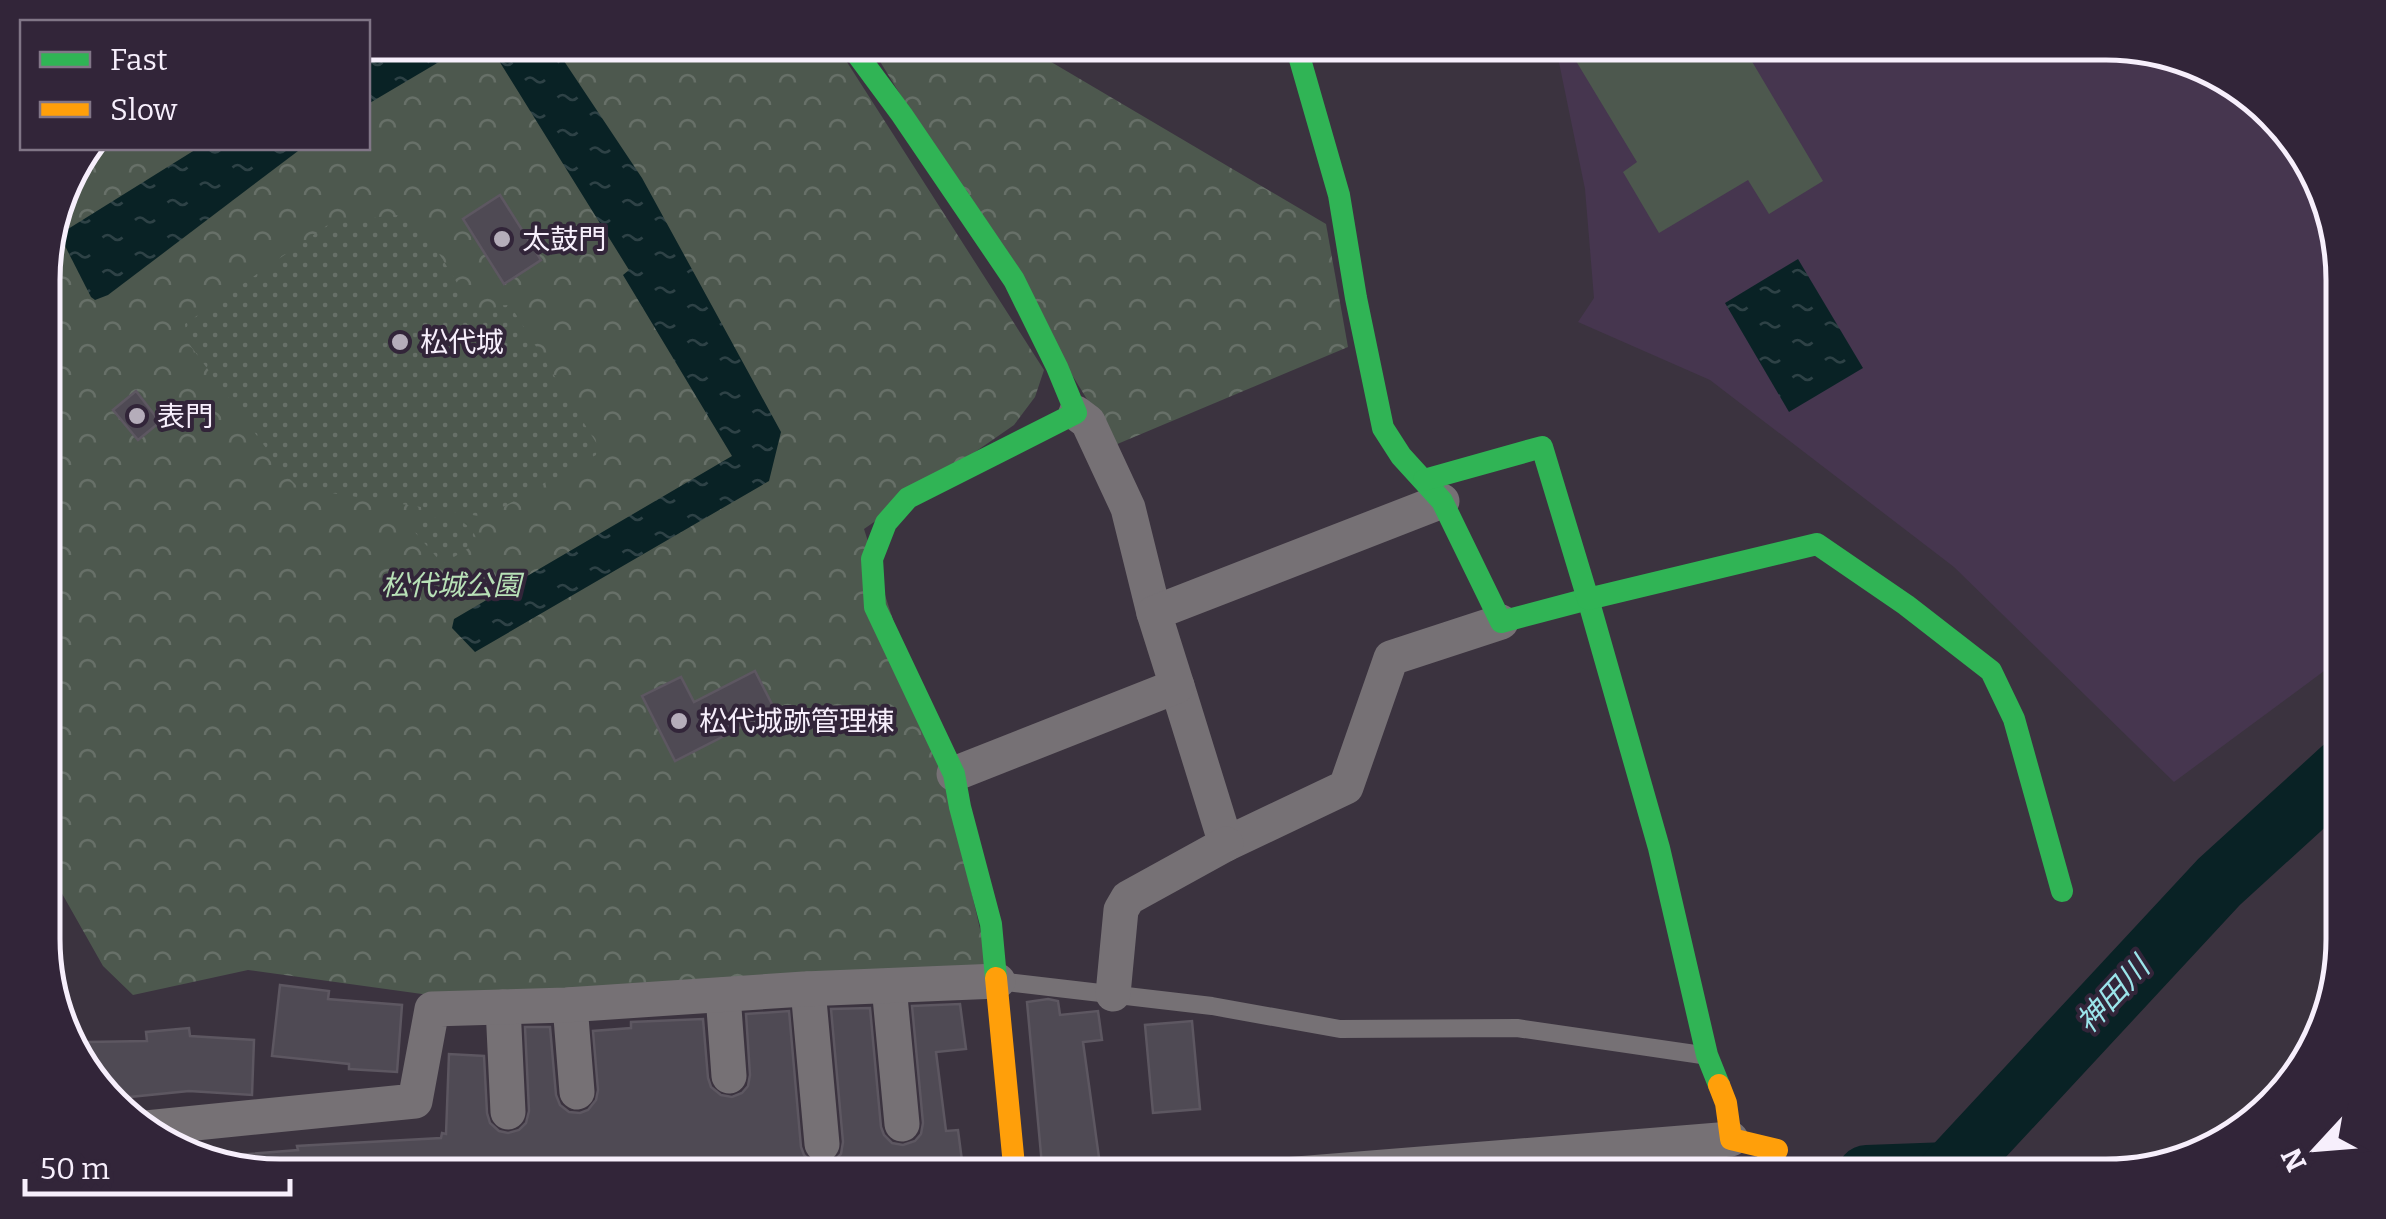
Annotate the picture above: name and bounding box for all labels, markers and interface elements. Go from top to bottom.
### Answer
legend [20,20,370,150]
text: Fast [110,42,168,78]
text: Slow [110,92,178,128]
place label: 太鼓門 [522,223,606,256]
marker: 太鼓門 [491,228,513,250]
place label: 松代城 [420,326,504,359]
marker: 松代城 [389,331,411,353]
place label: 表門 [157,400,213,433]
marker: 表門 [126,405,148,427]
park label: 松代城公園 [381,569,525,602]
place label: 松代城跡管理棟 [699,705,895,738]
marker: 松代城跡管理棟 [668,710,690,732]
water label: 神田川 [2069,948,2159,1040]
north arrow [2266,1099,2366,1199]
scale bar [25,1134,290,1196]
text: N [2274,1143,2314,1177]
text: 50 m [40,1151,110,1187]

